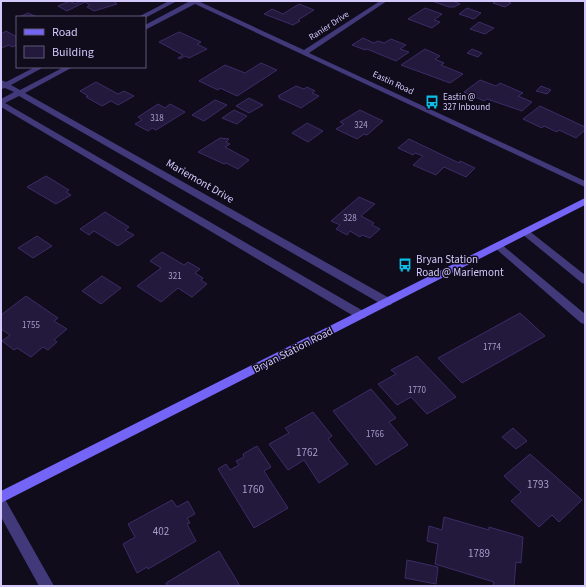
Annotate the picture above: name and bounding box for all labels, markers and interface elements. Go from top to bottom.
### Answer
street label: Ranier Drive [306,8,352,44]
legend [16,16,146,68]
text: Road [52,24,78,41]
text: Building [52,44,94,61]
street label: Eastin Road [370,68,416,98]
place label: Eastin @ 327 Inbound [443,91,490,114]
bus stop icon: Eastin @ 327 Inbound [424,94,440,110]
house number: 318 [150,112,164,125]
house number: 324 [354,119,368,132]
street label: Mariemont Drive [163,155,237,207]
house number: 328 [343,212,357,225]
place label: Bryan Station Road @ Mariemont [416,252,504,280]
bus stop icon: Bryan Station Road @ Mariemont [397,257,413,273]
house number: 321 [168,270,182,283]
house number: 1755 [22,319,40,332]
street label: Bryan Station Road [250,323,336,377]
house number: 1774 [483,341,501,354]
house number: 1770 [408,384,426,397]
house number: 1766 [366,428,384,441]
house number: 1762 [296,445,318,460]
house number: 1793 [527,477,549,492]
house number: 1760 [242,482,264,497]
house number: 402 [153,524,169,539]
house number: 1789 [468,546,490,561]

